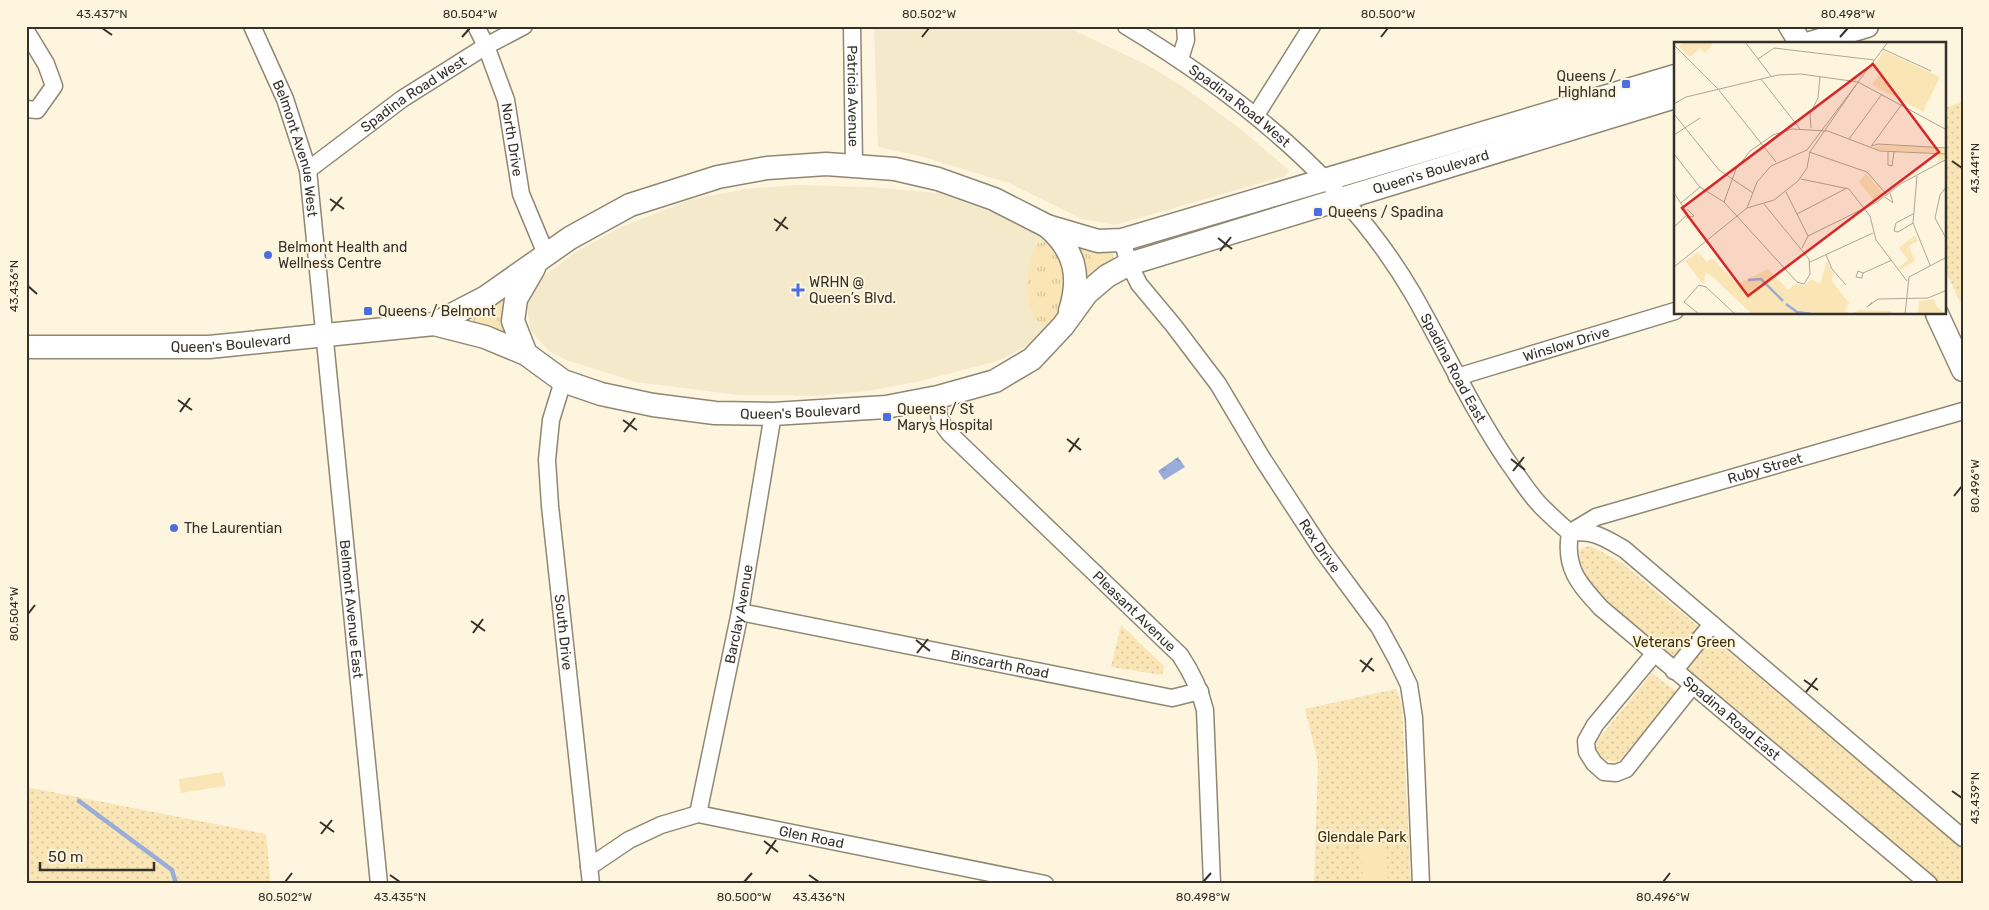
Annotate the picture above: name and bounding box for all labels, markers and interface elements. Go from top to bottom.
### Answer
text: 43.437°N [76,7,128,21]
text: 80.504°W [443,7,498,21]
text: 80.502°W [902,7,956,21]
text: 80.500°W [1361,7,1416,21]
text: 80.498°W [1821,7,1876,21]
inset map [1674,42,1946,315]
street label: Patricia Avenue [843,45,862,147]
street label: Spadina Road West [357,52,470,136]
street label: Spadina Road West [1186,61,1294,151]
place label: Queens / Highland [1557,68,1616,101]
street label: Belmont Avenue West [269,78,321,218]
marker: Queens / Highland [1620,78,1632,90]
street label: North Drive [498,102,526,178]
text: 43.441°N [1968,143,1982,193]
street label: Queen's Boulevard [1371,146,1491,198]
place label: Queens / Spadina [1328,204,1444,221]
marker: Queens / Spadina [1312,206,1324,218]
place label: Belmont Health and Wellness Centre [278,239,407,272]
marker: Belmont Health and Wellness Centre [262,249,274,261]
text: 43.436°N [7,260,21,312]
place label: WRHN @ Queen’s Blvd. [809,274,896,307]
marker: WRHN @ Queen’s Blvd. [791,283,805,297]
place label: Queens / Belmont [378,303,496,320]
marker: Queens / Belmont [362,305,374,317]
street label: Spadina Road East [1417,311,1490,426]
street label: Winslow Drive [1521,323,1612,366]
street label: Queen's Boulevard [171,331,292,356]
street label: Queen's Boulevard [740,401,861,423]
place label: Queens / St Marys Hospital [897,401,993,434]
marker: Queens / St Marys Hospital [881,411,893,423]
street label: Ruby Street [1726,450,1805,488]
text: 80.496°W [1968,459,1982,513]
street label: Rex Drive [1295,516,1344,576]
place label: The Laurentian [184,520,282,537]
marker: The Laurentian [168,522,180,534]
street label: Belmont Avenue East [336,539,367,680]
street label: Barclay Avenue [721,563,757,665]
street label: Pleasant Avenue [1089,568,1179,656]
text: 80.504°W [7,586,21,641]
street label: South Drive [551,593,576,671]
park label: Veterans' Green [1632,634,1736,651]
street label: Binscarth Road [949,646,1050,682]
street label: Spadina Road East [1679,673,1784,764]
text: 43.439°N [1968,772,1982,824]
street label: Glen Road [777,823,845,852]
park label: Glendale Park [1317,829,1407,846]
scale bar [40,840,154,872]
text: 50 m [48,848,83,866]
text: 80.502°W [258,890,312,904]
text: 43.435°N [374,890,426,904]
text: 80.500°W [717,890,772,904]
text: 43.436°N [793,890,845,904]
text: 80.498°W [1176,890,1231,904]
text: 80.496°W [1636,890,1690,904]

